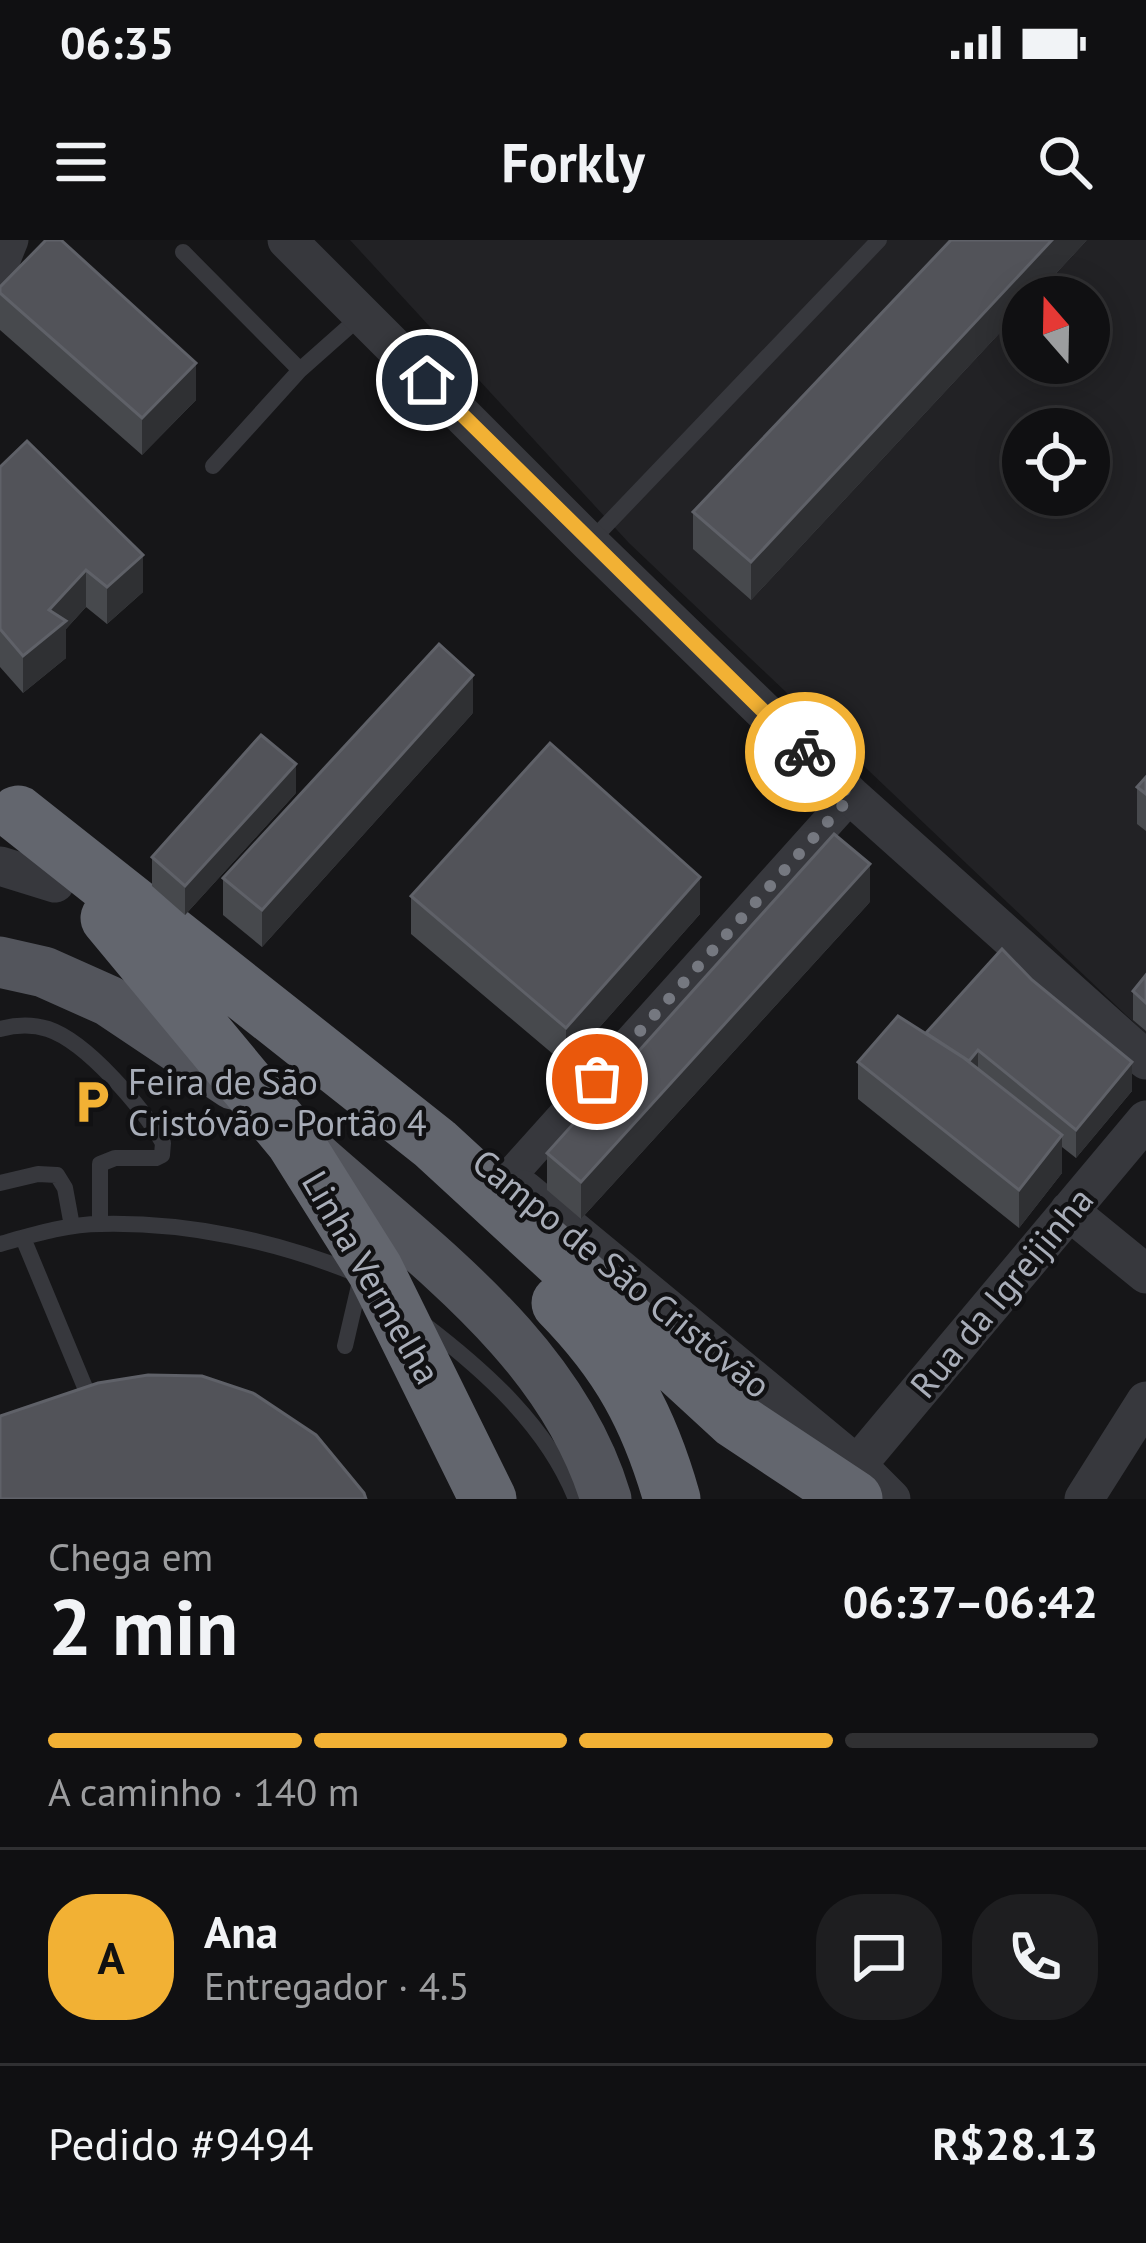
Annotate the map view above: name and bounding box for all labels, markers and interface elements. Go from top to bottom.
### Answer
text: 06:35 [60,13,174,71]
text: Forkly [501,127,645,197]
icon: menu [48,129,114,195]
icon: search [1032,129,1098,195]
north arrow [1002,276,1110,384]
map controls [1002,276,1110,516]
pin [376,329,478,431]
icon: home [394,347,460,413]
button: locate [1002,408,1110,516]
courier [745,692,865,812]
icon: bike [772,719,838,785]
pin [546,1028,648,1130]
icon: bag [564,1046,630,1112]
place label: Feira de São Cristóvão - Portão 4 [128,1058,427,1146]
parking icon: Feira de São Cristóvão - Portão 4 [67,1077,117,1127]
street label: Campo de São Cristóvão [463,1138,781,1408]
street label: Linha Vermelha [292,1162,452,1392]
street label: Rua da Igreijinha [899,1177,1103,1407]
text: Chega em [48,1531,213,1582]
text: 06:37–06:42 [843,1572,1098,1630]
text: 2 min [48,1576,238,1677]
text: A caminho · 140 m [48,1766,359,1817]
button: chat [816,1894,942,2020]
button: phone [972,1894,1098,2020]
text: Ana [204,1902,278,1960]
text: A [97,1928,125,1986]
text: Entregador · 4.5 [204,1960,470,2011]
text: Pedido #9494 [48,2114,314,2172]
text: R$28.13 [932,2114,1098,2172]

